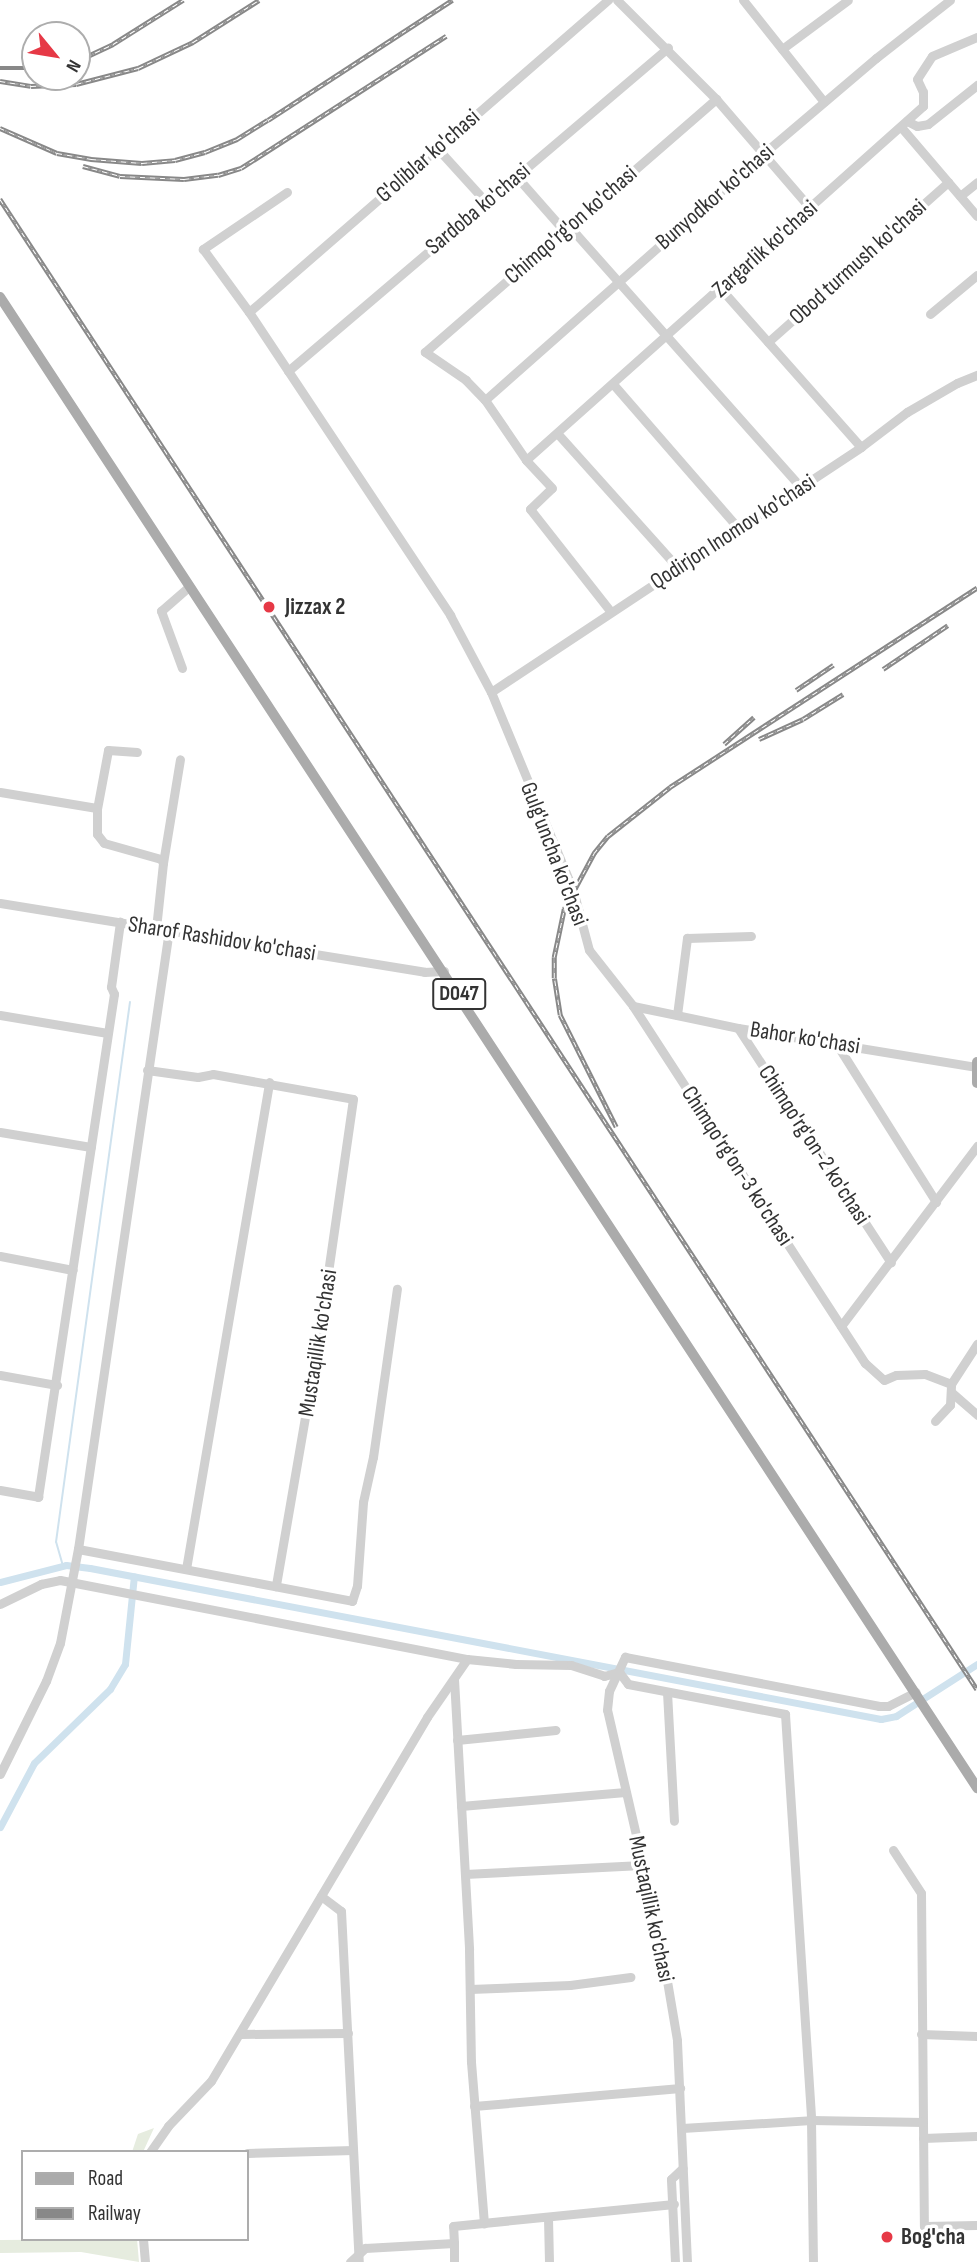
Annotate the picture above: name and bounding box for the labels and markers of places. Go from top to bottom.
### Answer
place label: Jizzax 2 [285,593,345,621]
marker: Jizzax 2 [259,597,279,617]
place label: Bog'cha [901,2223,965,2251]
marker: Bog'cha [879,2229,895,2245]

